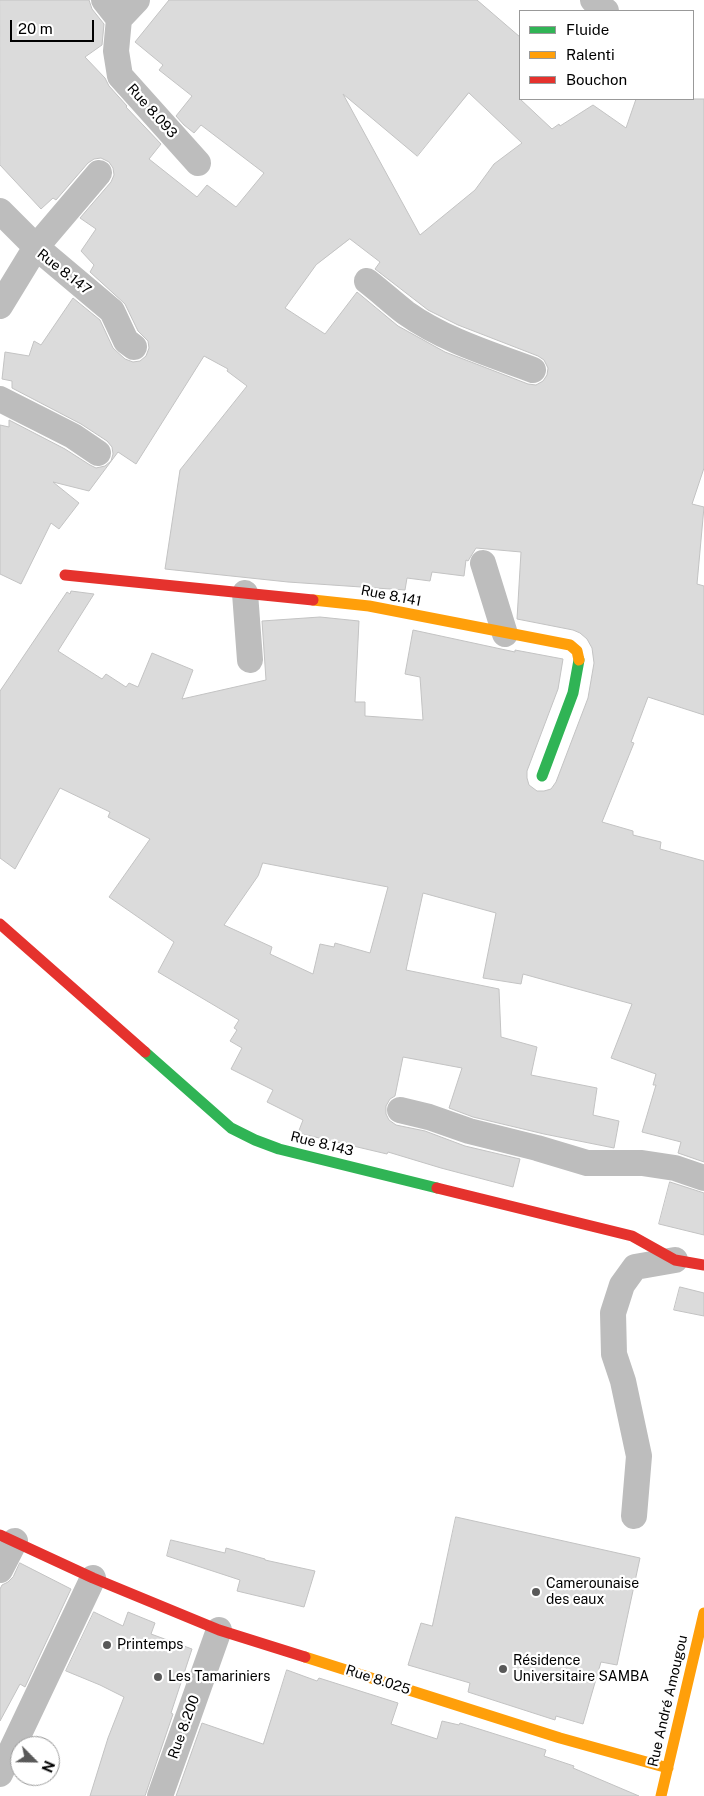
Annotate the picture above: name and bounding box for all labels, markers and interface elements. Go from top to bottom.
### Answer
scale bar [12,10,96,42]
legend [519,10,694,100]
text: 20 m [18,20,53,37]
text: Fluide [566,21,609,38]
text: Ralenti [566,46,615,63]
text: Bouchon [566,71,627,88]
street label: Rue 8.093 [123,80,181,142]
street label: Rue 8.147 [34,246,94,298]
street label: Rue 8.141 [359,582,423,610]
street label: Rue 8.143 [289,1128,355,1160]
place label: Camerounaise des eaux [546,1576,639,1608]
marker: Camerounaise des eaux [530,1586,542,1598]
street label: Rue André Amougou [645,1634,691,1768]
place label: Printemps [117,1637,183,1653]
marker: Printemps [101,1639,113,1651]
place label: Résidence Universitaire SAMBA [513,1653,649,1685]
street label: Rue 8.025 [344,1662,412,1698]
marker: Résidence Universitaire SAMBA [497,1663,509,1675]
place label: Les Tamariniers [168,1669,270,1685]
marker: Les Tamariniers [152,1671,164,1683]
street label: Rue 8.200 [165,1693,203,1761]
north arrow [10,1736,60,1786]
text: N [38,1758,57,1775]

